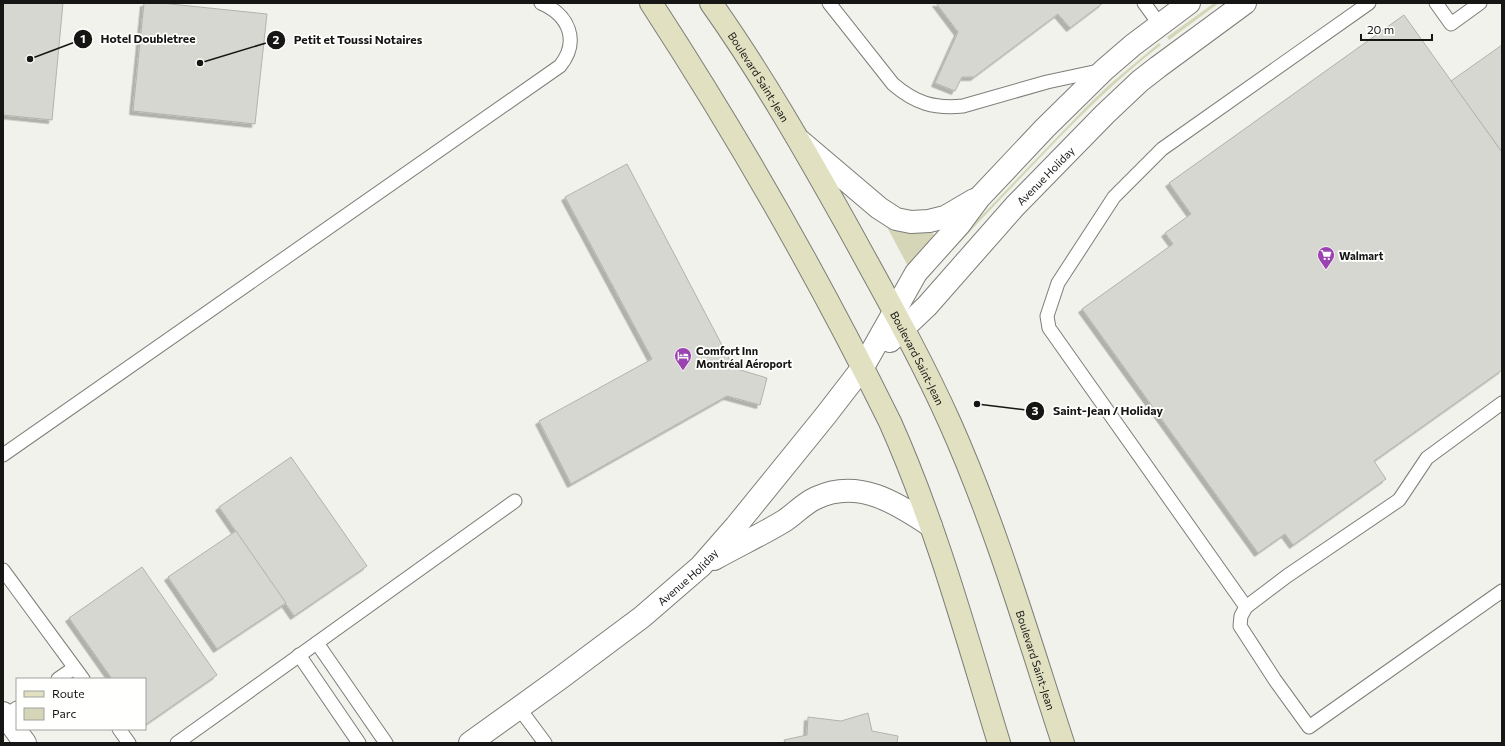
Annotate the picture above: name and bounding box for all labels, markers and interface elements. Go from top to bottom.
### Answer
scale bar [1361,16,1432,42]
text: 20 m [1367,22,1394,36]
callout: Hotel Doubletree [73,27,204,51]
callout: Petit et Toussi Notaires [266,28,431,52]
street label: Boulevard Saint-Jean [726,29,792,124]
text: 1 [80,31,86,45]
text: Hotel Doubletree [101,31,196,45]
text: 2 [273,32,280,46]
text: Petit et Toussi Notaires [294,32,423,46]
street label: Avenue Holiday [1013,143,1077,207]
supermarket icon: Walmart [1316,245,1336,270]
place label: Walmart [1339,249,1384,262]
street label: Boulevard Saint-Jean [888,308,947,407]
place label: Comfort Inn Montréal Aéroport [696,344,792,370]
hotel icon: Comfort Inn Montréal Aéroport [673,346,693,371]
callout: Saint-Jean / Holiday [1025,399,1171,423]
text: 3 [1032,403,1039,417]
text: Saint-Jean / Holiday [1053,403,1163,418]
street label: Avenue Holiday [655,545,720,607]
street label: Boulevard Saint-Jean [1014,608,1058,711]
legend [16,678,146,730]
text: Route [52,686,85,700]
text: Parc [52,706,76,720]

